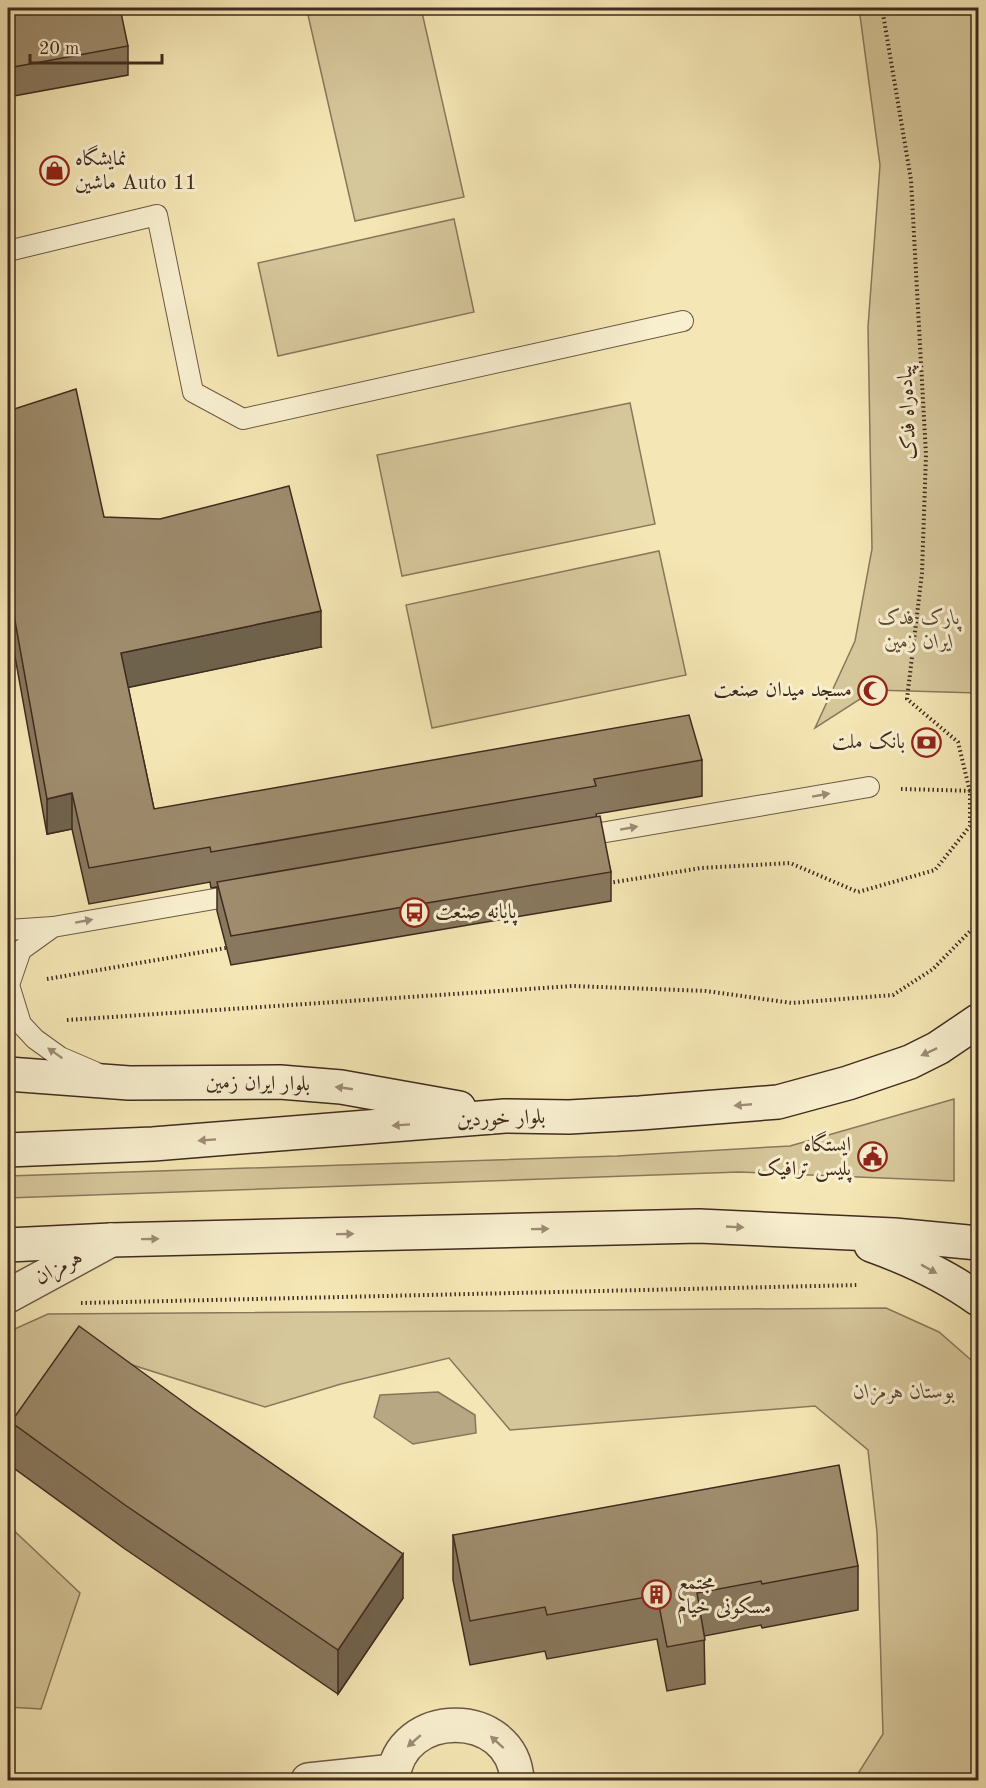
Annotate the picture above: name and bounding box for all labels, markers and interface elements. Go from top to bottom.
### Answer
scale bar [30,27,162,65]
text: 20 m [39,40,79,58]
place label: نمایشگاه ماشین Auto 11 [75,145,197,194]
shop icon: نمایشگاه ماشین Auto 11 [38,155,70,187]
street label: پیاده‌راه فدک [894,364,924,460]
park label: پارک فدک ایران زمین [878,607,962,653]
mosque icon: مسجد میدان صنعت [857,674,889,706]
place label: مسجد میدان صنعت [713,680,852,701]
bank icon: بانک ملت [910,726,942,758]
place label: بانک ملت [832,730,905,754]
one-way arrow [811,791,830,800]
one-way arrow [619,823,638,832]
bus stop icon: پایانه صنعت [398,896,430,928]
place label: پایانه صنعت [435,902,517,926]
one-way arrow [75,916,94,925]
one-way arrow [48,1047,64,1059]
one-way arrow [921,1048,938,1057]
street label: بلوار ایران زمین [206,1073,310,1096]
one-way arrow [335,1084,354,1093]
one-way arrow [733,1100,752,1109]
street label: بلوار خوردین [456,1107,546,1132]
one-way arrow [392,1120,411,1129]
place label: ایستگاه پلیس ترافیک [757,1131,852,1183]
one-way arrow [197,1135,216,1145]
public building icon: ایستگاه پلیس ترافیک [856,1141,888,1173]
one-way arrow [725,1223,744,1232]
one-way arrow [530,1225,549,1234]
one-way arrow [335,1229,354,1239]
one-way arrow [140,1234,159,1244]
street label: هرمزان [32,1247,88,1292]
one-way arrow [921,1264,938,1274]
park label: بوستان هرمزان [853,1382,955,1406]
place label: مجتمع مسکونی خیام [677,1573,771,1624]
building icon: مجتمع مسکونی خیام [640,1579,672,1611]
one-way arrow [407,1734,422,1747]
one-way arrow [490,1736,505,1749]

